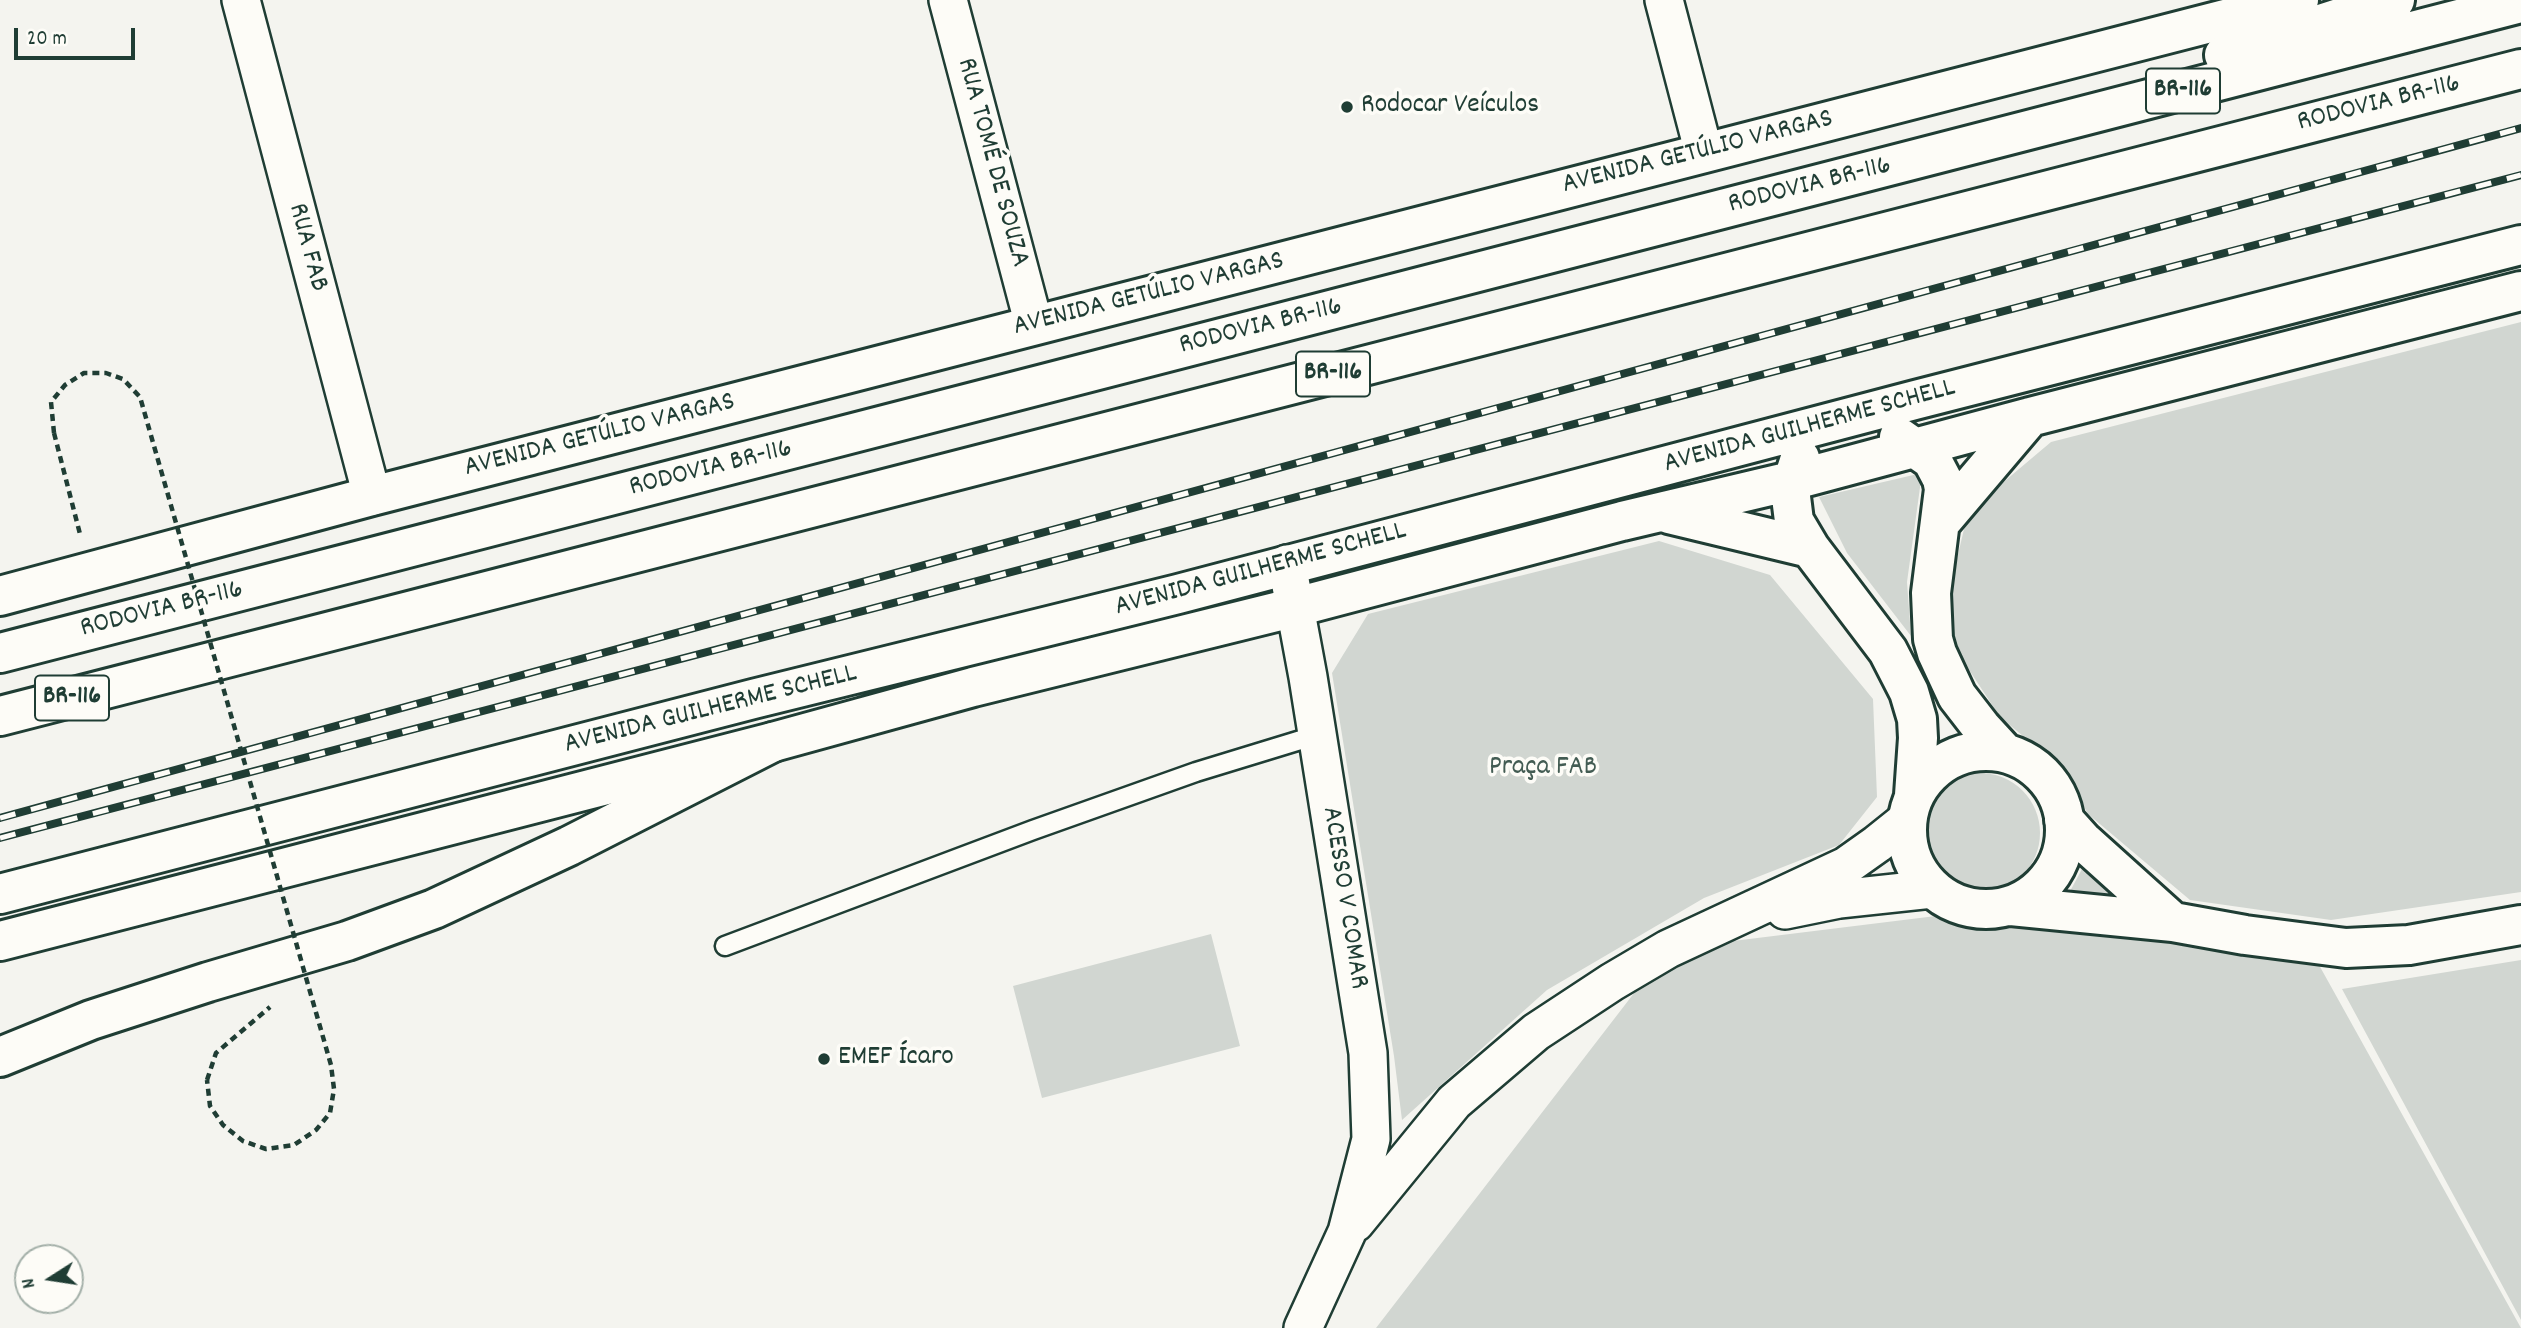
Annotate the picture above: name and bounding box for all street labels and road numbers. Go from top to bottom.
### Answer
street label: RUA TOMÉ DE SOUZA [947,55,1035,271]
road number: BR-116 [2146,68,2220,114]
street label: RODOVIA BR-116 [2294,69,2464,141]
street label: AVENIDA GETÚLIO VARGAS [1559,104,1837,204]
street label: RODOVIA BR-116 [1725,151,1895,223]
street label: RUA FAB [278,200,334,296]
street label: AVENIDA GETÚLIO VARGAS [1010,246,1288,346]
street label: RODOVIA BR-116 [1176,292,1346,364]
road number: BR-116 [1296,352,1370,396]
street label: AVENIDA GUILHERME SCHELL [1661,373,1959,483]
street label: AVENIDA GETÚLIO VARGAS [461,387,739,487]
street label: RODOVIA BR-116 [626,434,796,506]
street label: AVENIDA GUILHERME SCHELL [1112,516,1410,626]
street label: RODOVIA BR-116 [77,575,247,647]
street label: AVENIDA GUILHERME SCHELL [561,658,861,764]
road number: BR-116 [35,676,109,720]
street label: ACESSO V COMAR [1312,804,1374,992]

